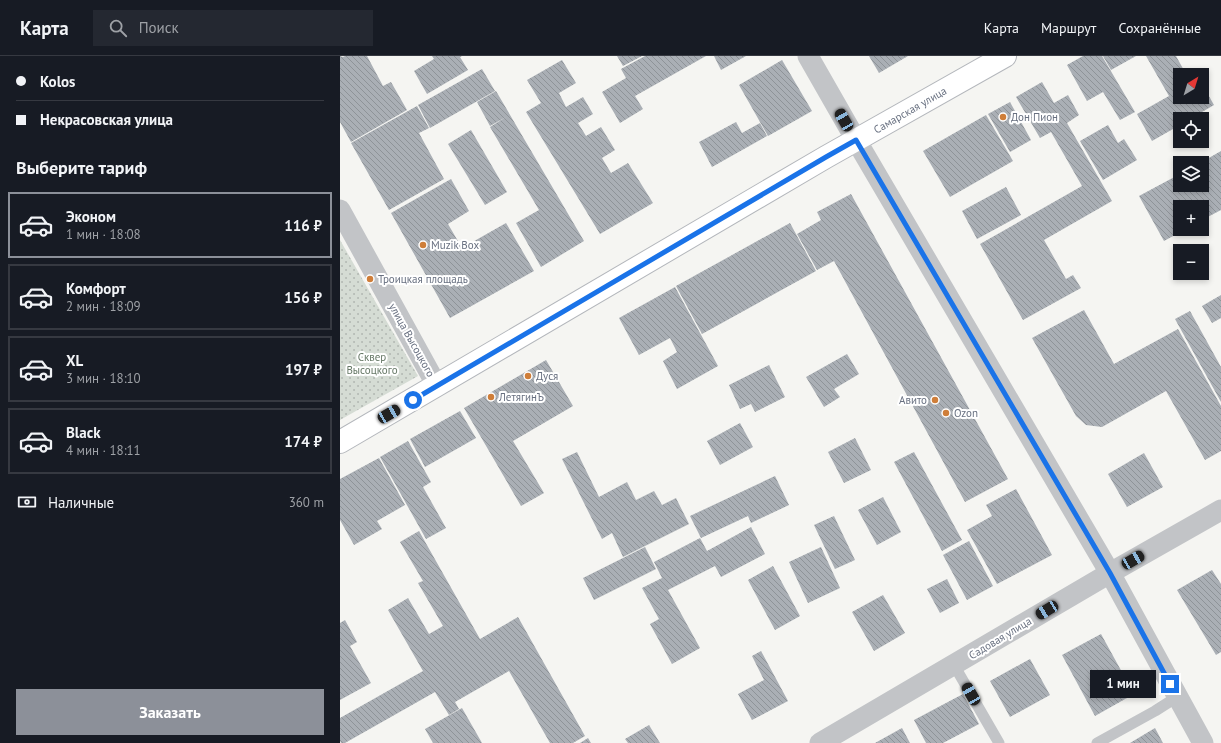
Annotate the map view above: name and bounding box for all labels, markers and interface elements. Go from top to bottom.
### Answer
search box [93,10,373,46]
text: Карта [20,16,69,40]
icon: search [107,17,129,39]
text: Поиск [139,18,179,37]
text: Карта [984,19,1019,37]
text: Маршрут [1041,19,1096,37]
text: Сохранённые [1118,19,1201,37]
north arrow [1173,68,1209,104]
map controls [1173,68,1209,280]
text: Kolos [40,72,75,91]
street label: Самарская улица [871,83,949,137]
car [833,107,855,133]
text: Некрасовская улица [40,110,173,129]
place label: Дон Пион [1011,110,1058,124]
marker: Дон Пион [998,112,1008,122]
button: locate [1173,112,1209,148]
text: Выберите тариф [16,156,147,179]
button: layers [1173,156,1209,192]
button: + [1173,200,1209,236]
icon: car [18,207,54,243]
text: Эконом [66,207,116,226]
text: 116 ₽ [284,216,322,235]
text: 1 мин · 18:08 [66,226,141,243]
place label: Muzik Box [431,238,479,252]
marker: Muzik Box [418,240,428,250]
button: − [1173,244,1209,280]
place label: Троицкая площадь [378,272,468,286]
marker: Троицкая площадь [365,274,375,284]
icon: car [18,279,54,315]
text: Комфорт [66,279,126,298]
text: 156 ₽ [284,288,322,307]
text: 2 мин · 18:09 [66,298,141,315]
street label: улица Высоцкого [386,301,438,379]
park label: Сквер Высоцкого [346,350,398,377]
icon: car [18,351,54,387]
text: XL [66,351,83,370]
text: 197 ₽ [285,360,322,379]
place label: Дуся [536,369,558,383]
text: 3 мин · 18:10 [66,370,141,387]
marker: Дуся [523,371,533,381]
place label: ЛетягинЪ [498,390,544,404]
route start [404,391,422,409]
marker: ЛетягинЪ [486,392,496,402]
place label: Авито [899,393,927,407]
marker: Авито [930,395,940,405]
car [376,403,402,425]
place label: Ozon [954,406,978,420]
marker: Ozon [941,408,951,418]
icon: car [18,423,54,459]
text: Black [66,423,101,442]
text: 174 ₽ [284,432,322,451]
text: 4 мин · 18:11 [66,442,141,459]
icon: cash [16,491,38,513]
text: Наличные [48,493,114,512]
text: 360 m [289,494,324,511]
car [1120,549,1146,571]
car [1034,599,1060,621]
street label: Садовая улица [966,614,1034,662]
callout: 1 мин [1090,670,1156,698]
text: 1 мин [1106,675,1140,692]
route end [1161,675,1179,693]
car [960,681,982,707]
button: Заказать [16,689,324,735]

